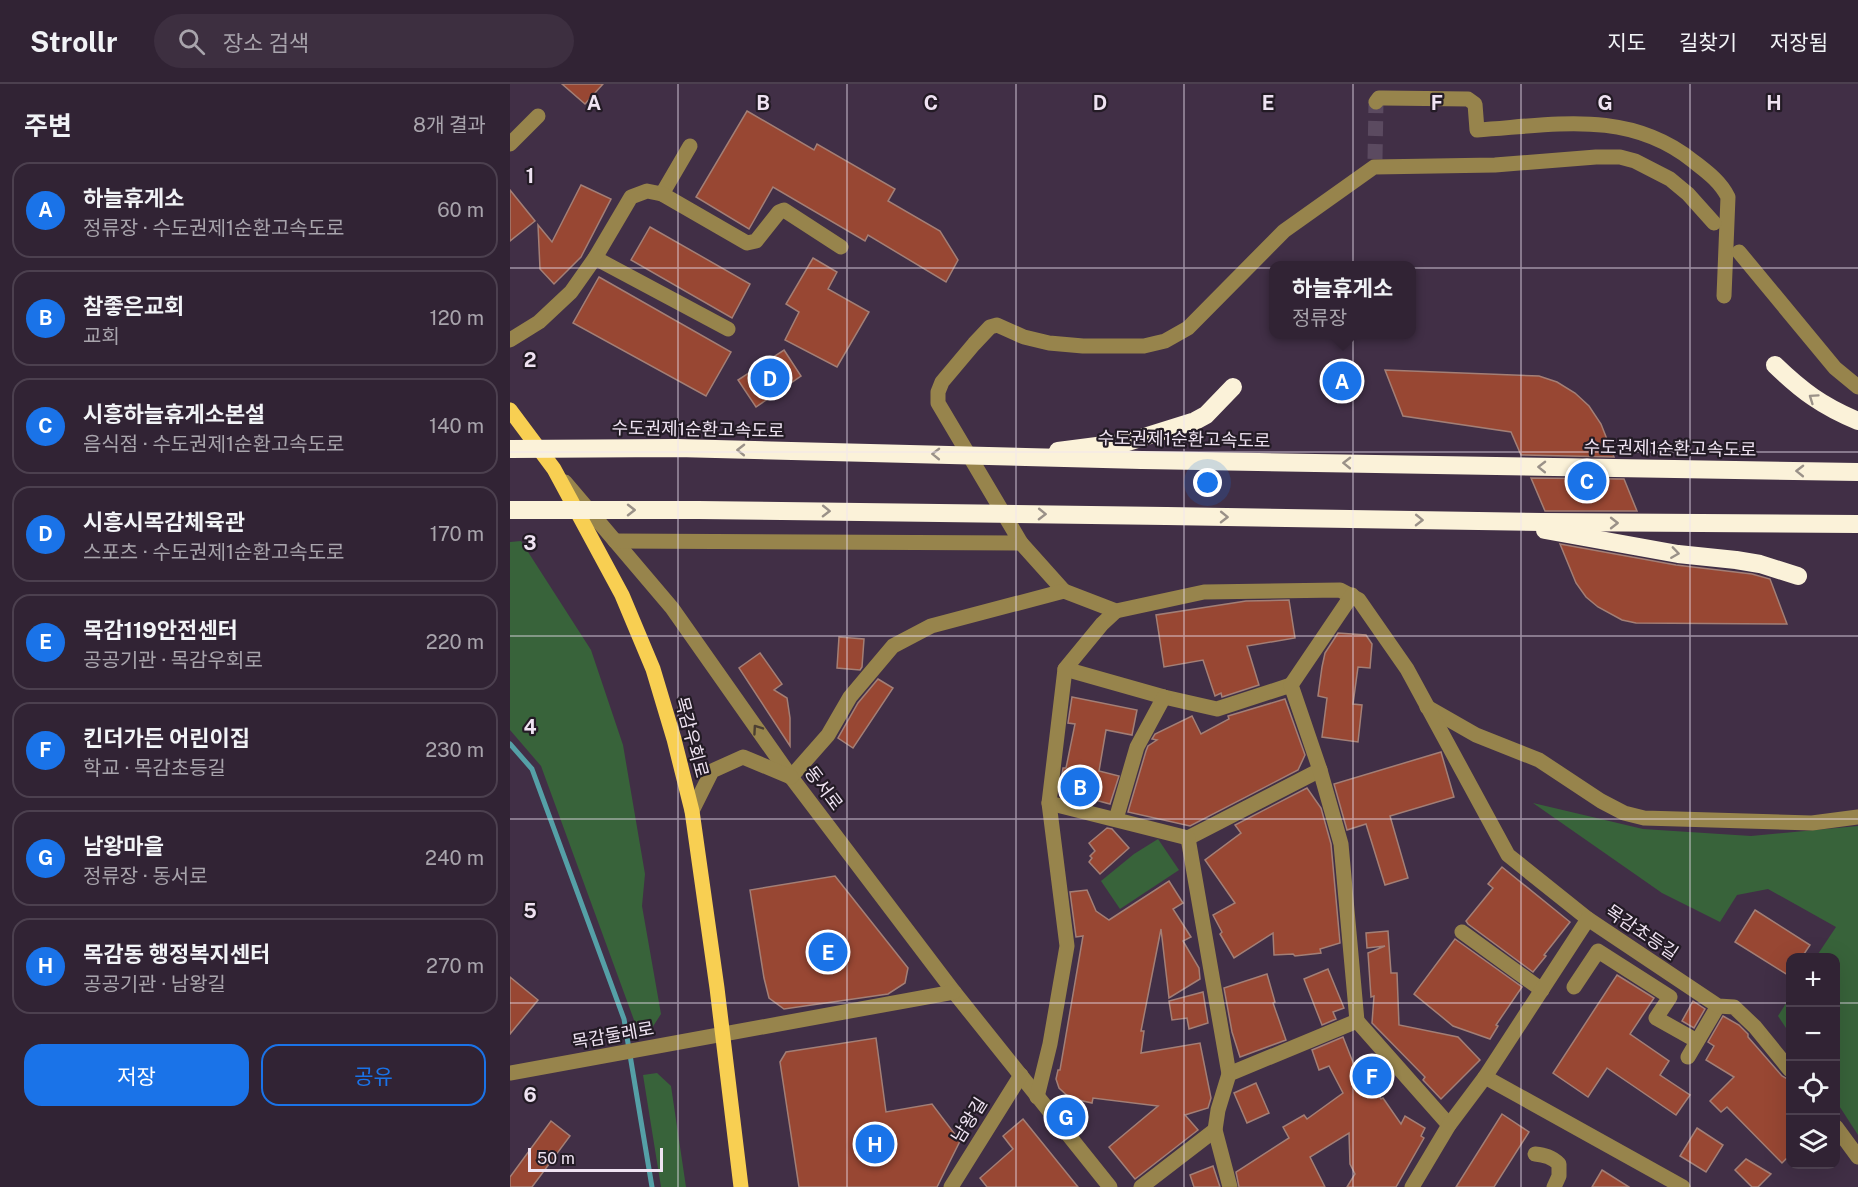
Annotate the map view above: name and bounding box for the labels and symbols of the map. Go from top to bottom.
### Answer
text: A [587,91,601,115]
text: B [756,91,770,115]
text: C [924,91,938,115]
text: D [1093,91,1107,115]
text: E [1262,91,1274,115]
text: F [1431,91,1443,115]
text: G [1597,91,1613,115]
text: H [1766,91,1782,115]
text: 1 [526,164,534,188]
text: 2 [524,348,536,372]
pin: D [750,356,790,400]
pin: A [1322,358,1362,404]
one-way arrow [1808,394,1819,405]
street label: 수도권제1순환고속도로 [611,417,785,441]
street label: 수도권제1순환고속도로 [1097,427,1271,451]
street label: 수도권제1순환고속도로 [1583,436,1757,460]
one-way arrow [737,443,746,456]
one-way arrow [932,447,941,460]
one-way arrow [1342,457,1351,469]
pin: C [1568,458,1606,504]
one-way arrow [1537,461,1546,473]
one-way arrow [1795,465,1804,478]
your location [1193,468,1222,497]
one-way arrow [627,504,636,516]
one-way arrow [822,505,831,518]
one-way arrow [1038,508,1047,521]
one-way arrow [1220,511,1229,523]
one-way arrow [1414,514,1423,526]
one-way arrow [1609,516,1618,529]
text: 3 [523,531,537,555]
one-way arrow [1670,547,1680,559]
street label: 목감우회로 [671,694,713,780]
text: 4 [523,715,537,739]
one-way arrow [753,725,764,736]
street label: 동서로 [801,762,847,814]
pin: B [1060,764,1100,810]
text: 5 [523,899,537,923]
street label: 목감초등길 [1602,900,1682,964]
pin: E [808,930,848,974]
street label: 목감둘레로 [570,1017,656,1053]
pin: F [1352,1054,1392,1098]
text: 6 [523,1083,537,1107]
street label: 남왕길 [947,1093,991,1147]
pin: G [1046,1094,1086,1140]
pin: H [856,1122,895,1166]
scale bar [528,1145,663,1172]

